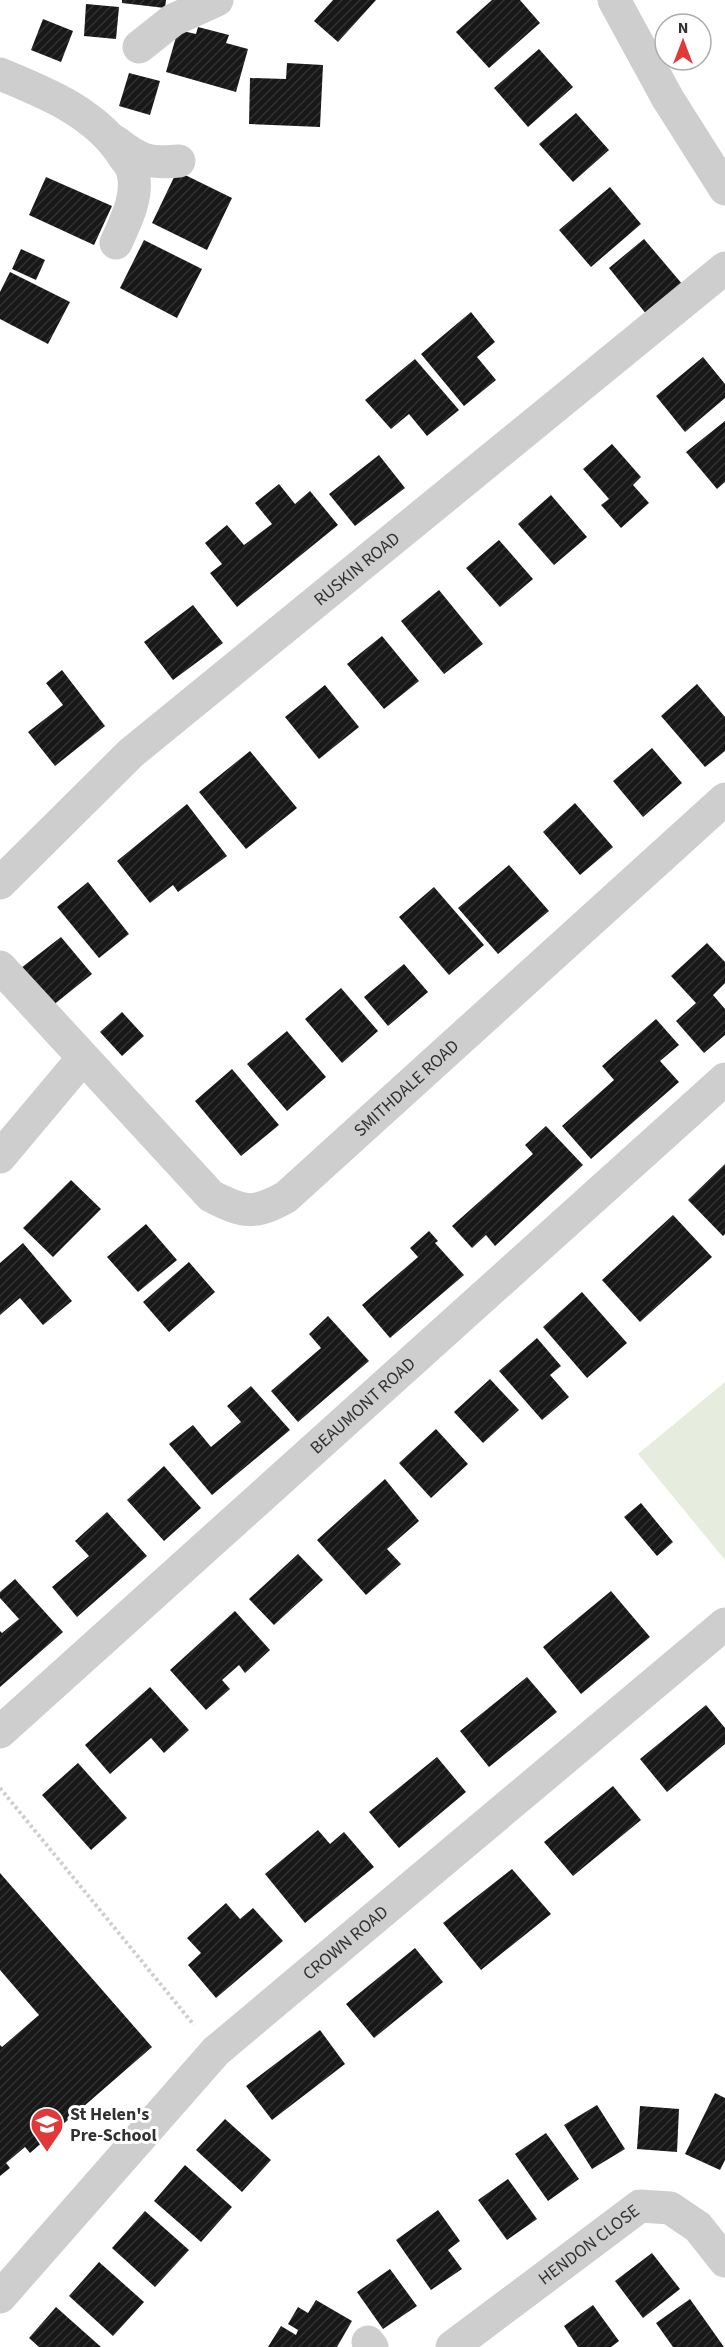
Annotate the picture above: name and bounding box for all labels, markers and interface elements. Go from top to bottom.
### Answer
north arrow [653,12,713,72]
text: N [678,17,688,39]
street label: RUSKIN ROAD [308,526,405,611]
street label: SMITHDALE ROAD [348,1034,464,1142]
street label: BEAUMONT ROAD [304,1351,421,1460]
street label: CROWN ROAD [297,1899,393,1986]
place label: St Helen's Pre-School [70,2102,157,2148]
school or university icon: St Helen's Pre-School [29,2106,65,2153]
street label: HENDON CLOSE [533,2198,645,2291]

